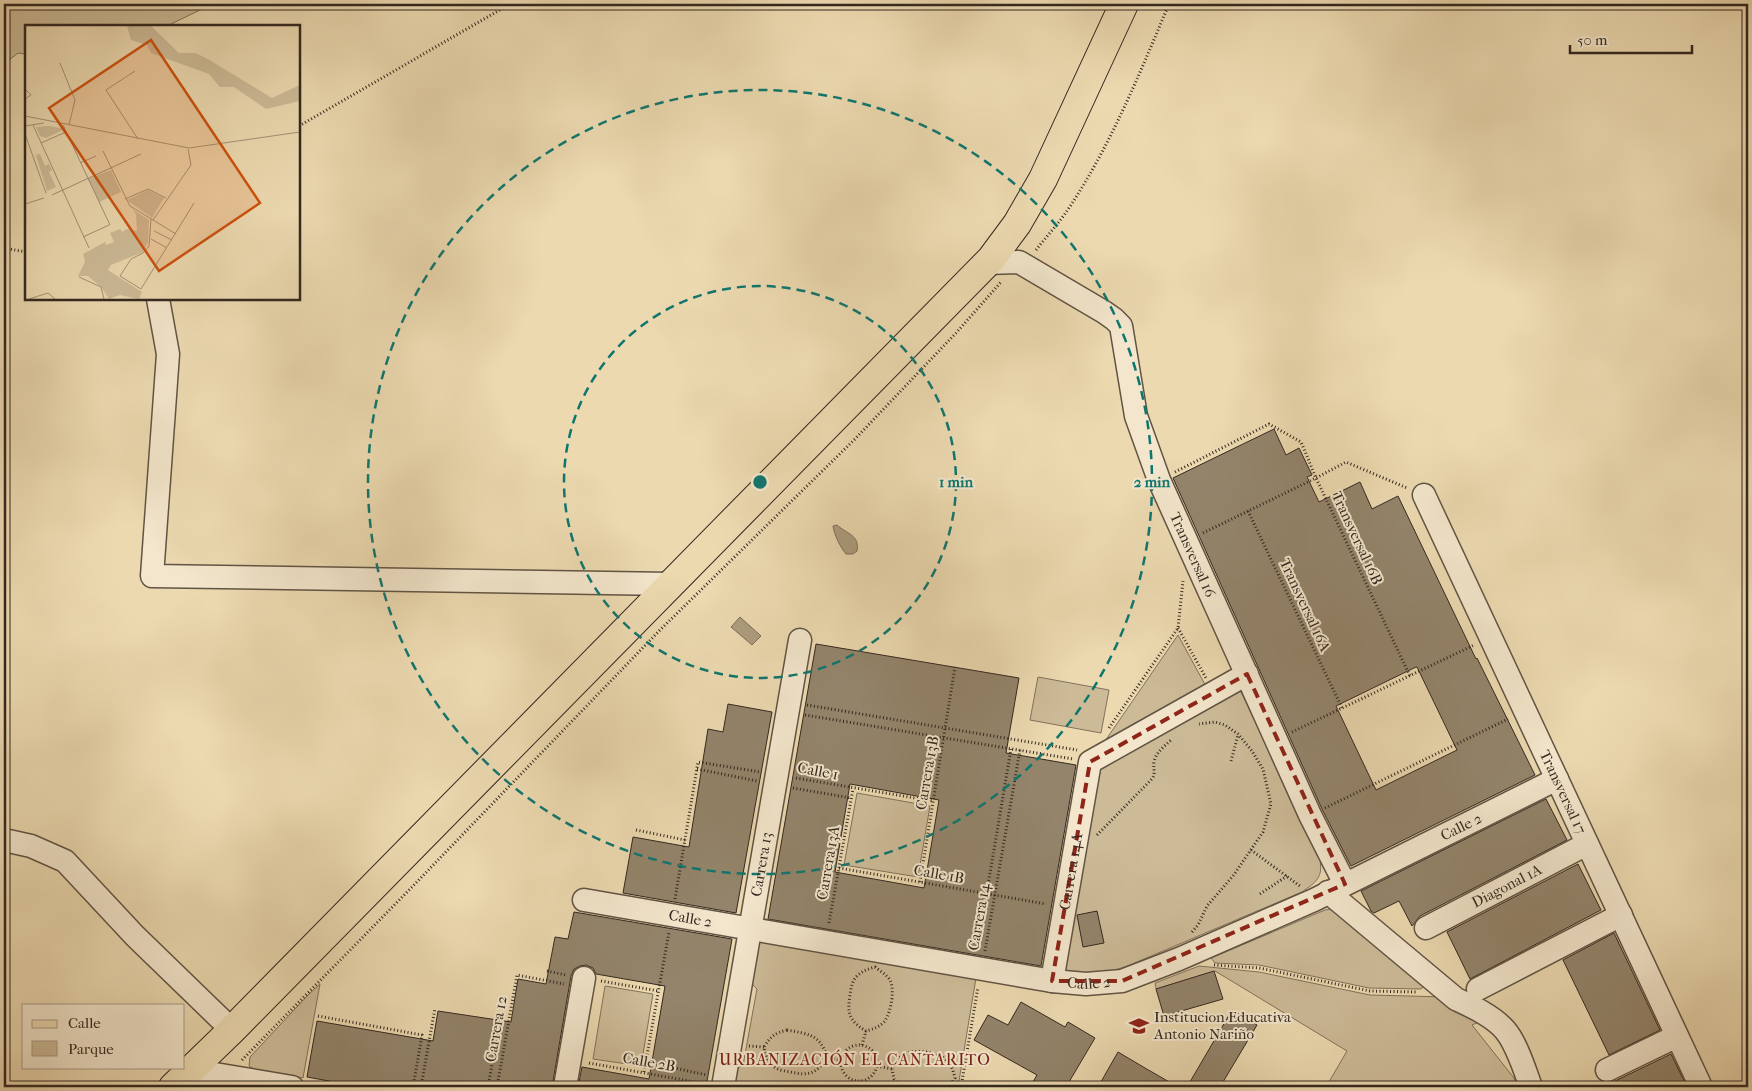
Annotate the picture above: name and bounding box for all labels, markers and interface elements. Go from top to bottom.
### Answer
scale bar [1570,22,1692,54]
inset map [25,25,300,300]
text: 50 m [1577,31,1608,49]
centre of rings [751,473,769,491]
text: 1 min [939,473,973,491]
text: 2 min [1134,473,1171,491]
street label: Transversal 16B [1328,489,1386,587]
street label: Transversal 16 [1166,510,1220,601]
street label: Transversal 16A [1276,556,1335,655]
street label: Carrera 13B [912,735,942,811]
street label: Transversal 17 [1536,747,1590,837]
street label: Calle 1 [796,758,840,784]
street label: Calle 2 [1438,809,1485,845]
street label: Carrera 13A [813,824,843,901]
street label: Carrera 13 [747,831,776,898]
street label: Carrera 14A [1055,832,1087,911]
street label: Diagonal 1A [1469,860,1545,912]
street label: Calle 1B [912,861,966,887]
street label: Carrera 14 [964,881,994,952]
street label: Calle 2 [667,906,714,931]
street label: Calle 2 [1066,973,1112,993]
street label: Carrera 12 [481,994,511,1063]
legend [22,1004,185,1068]
place label: Institucion Educativa Antonio Nariño [1153,1008,1292,1043]
text: Calle [68,1014,101,1032]
school or university icon: Institucion Educativa Antonio Nariño [1128,1015,1150,1037]
text: Parque [68,1040,114,1058]
street label: Calle 2B [621,1049,677,1075]
district label: URBANIZACIÓN EL CANTARITO [719,1049,991,1069]

